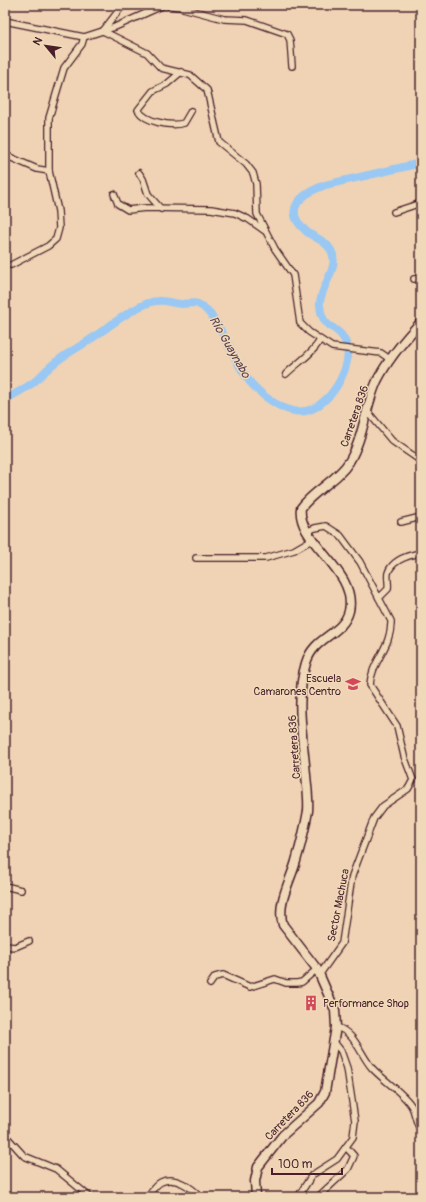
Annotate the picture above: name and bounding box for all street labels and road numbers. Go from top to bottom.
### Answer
street label: Carretera 836 [338,384,371,449]
street label: Carretera 836 [286,714,303,780]
street label: Sector Machuca [325,867,352,943]
street label: Carretera 836 [262,1088,316,1143]

